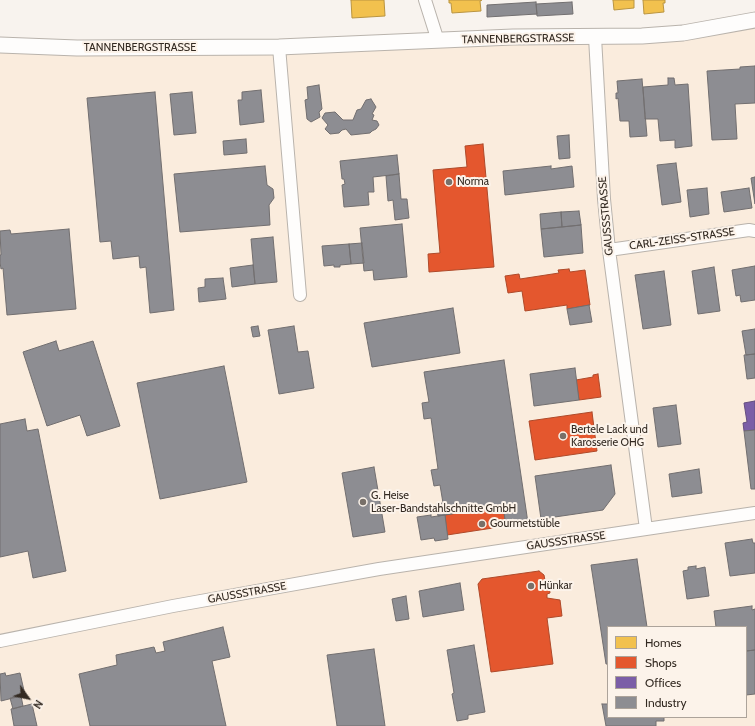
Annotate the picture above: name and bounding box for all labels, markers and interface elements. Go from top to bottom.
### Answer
street label: TANNENBERGSTRASSE [462,31,574,47]
street label: TANNENBERGSTRASSE [84,41,196,55]
place label: Norma [457,175,489,189]
street label: GAUSSSTRASSE [596,176,616,256]
marker: Norma [444,177,454,187]
street label: CARL-ZEISS-STRASSE [628,225,736,253]
place label: Bertele Lack und Karosserie OHG [571,423,648,449]
marker: Bertele Lack und Karosserie OHG [558,431,568,441]
place label: G. Heise Laser-Bandstahlschnitte GmbH [371,489,516,515]
marker: G. Heise Laser-Bandstahlschnitte GmbH [358,497,368,507]
place label: Gourmetstüble [490,517,560,531]
marker: Gourmetstüble [477,519,487,529]
street label: GAUSSSTRASSE [526,529,606,553]
place label: Hünkar [539,579,572,593]
street label: GAUSSSTRASSE [207,580,287,606]
marker: Hünkar [526,581,536,591]
legend [607,626,747,718]
text: Homes [645,635,682,650]
text: Shops [645,655,677,670]
text: Offices [645,675,681,690]
north arrow [8,678,48,718]
text: Industry [645,695,686,710]
text: N [30,697,46,712]

